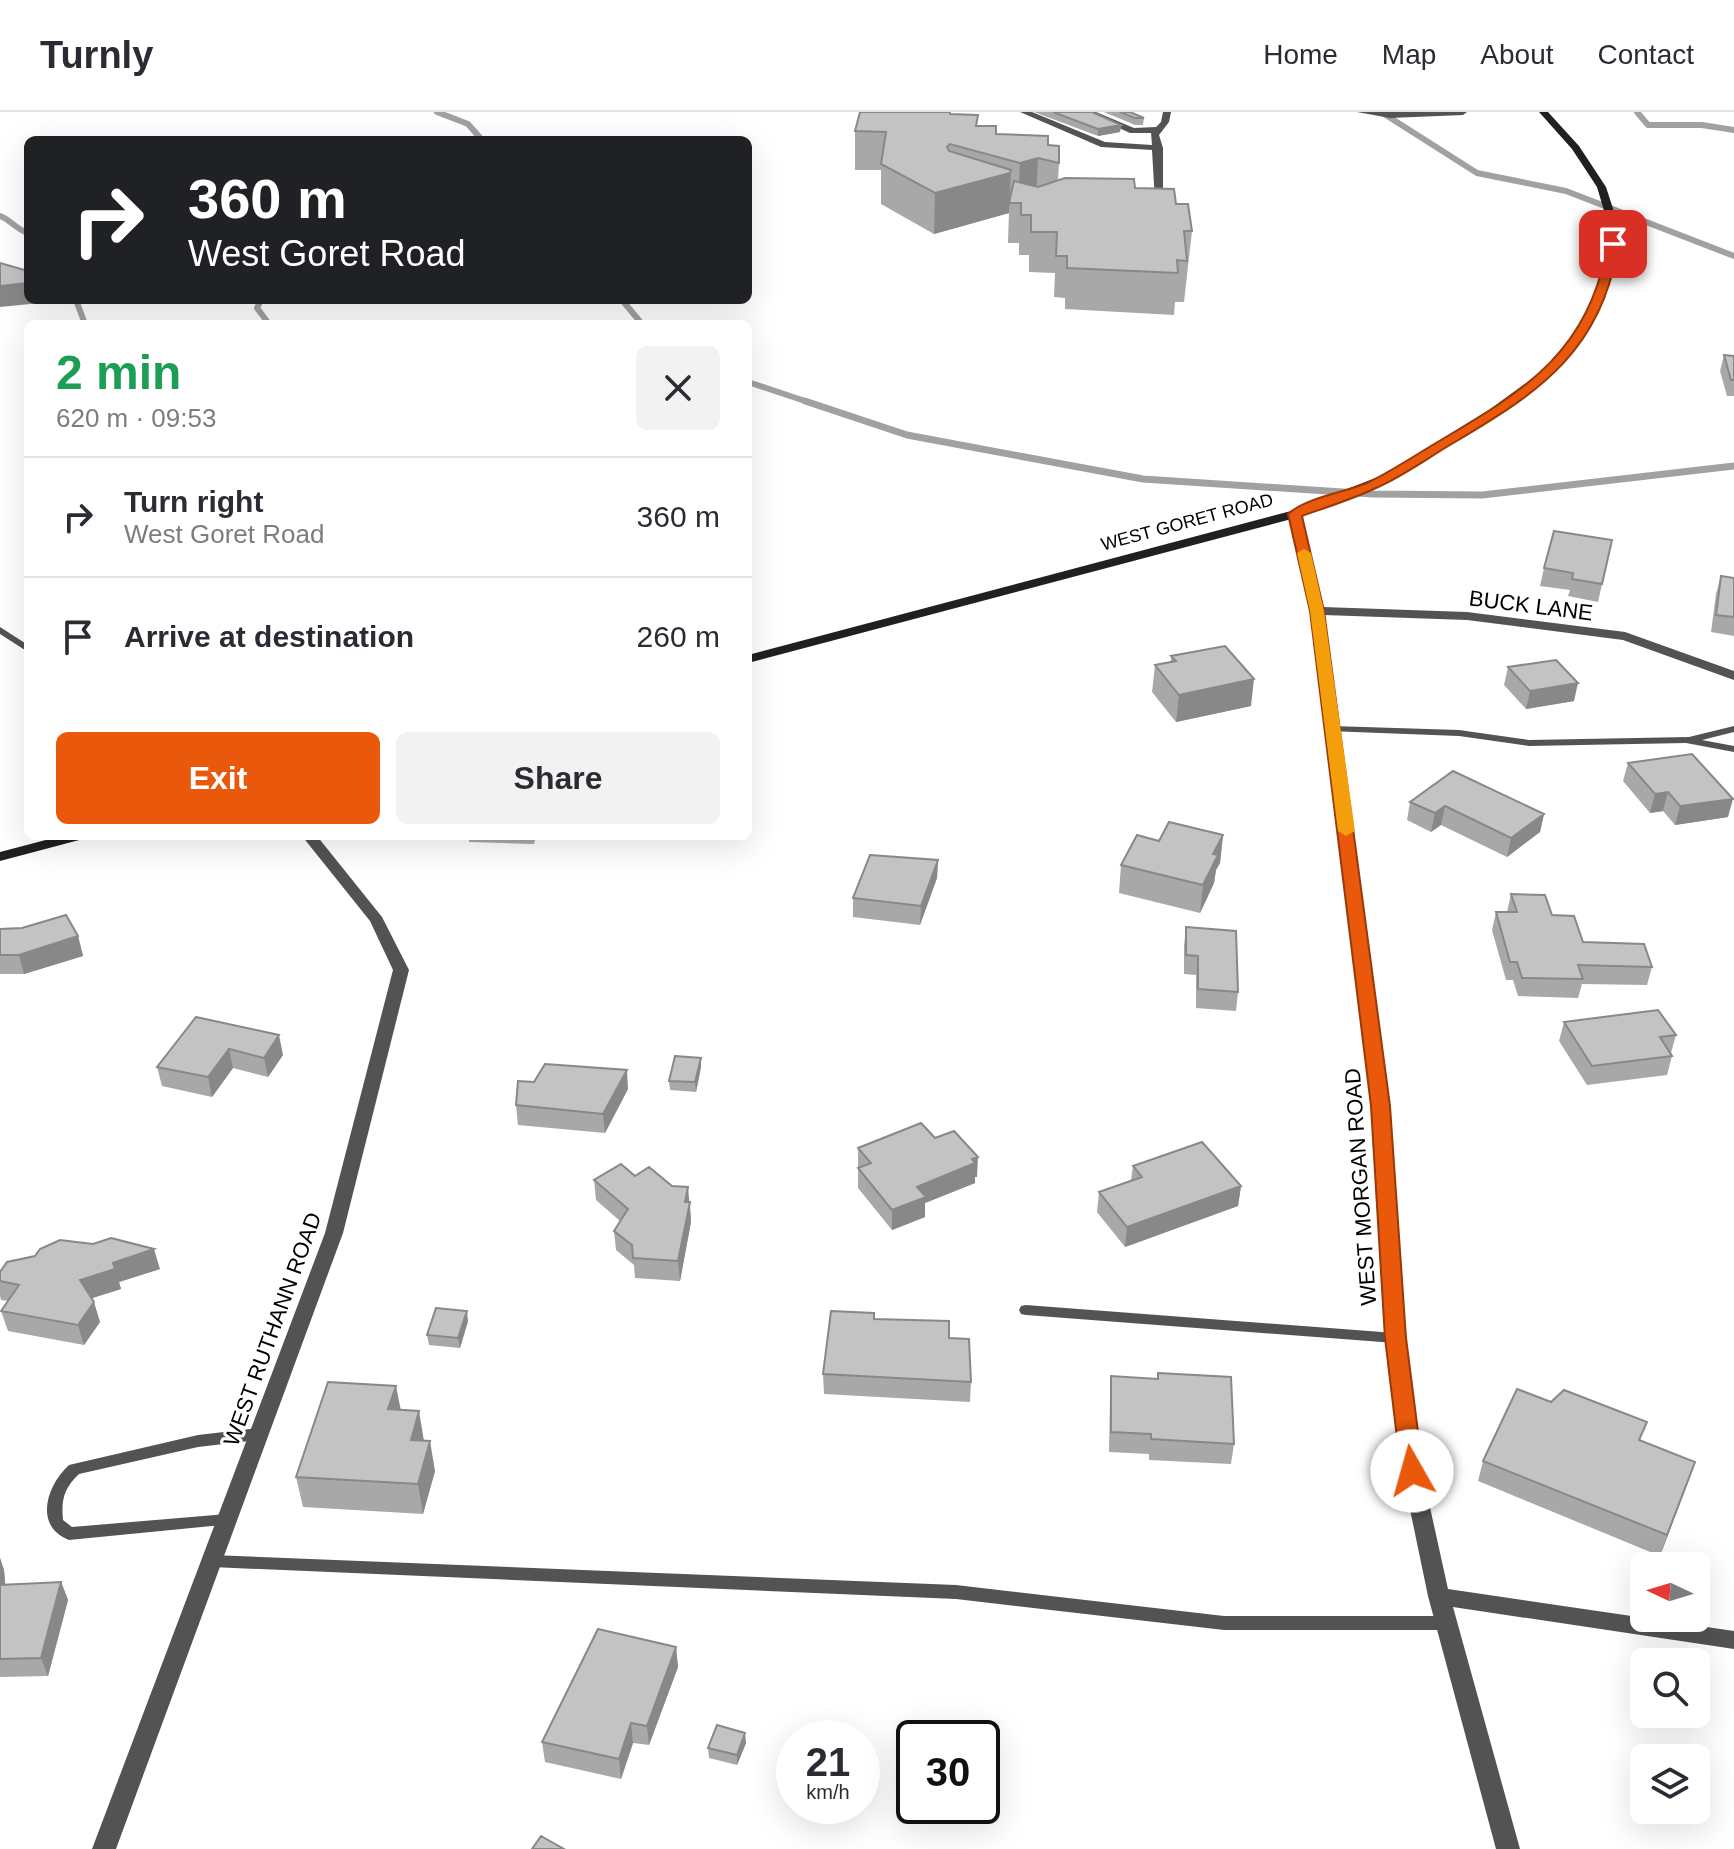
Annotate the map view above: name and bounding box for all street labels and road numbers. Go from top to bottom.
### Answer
street label: WEST GORET ROAD [1099,489,1275,555]
street label: BUCK LANE [1468,585,1594,626]
street label: WEST MORGAN ROAD [1340,1067,1381,1307]
street label: WEST RUTHANN ROAD [219,1209,326,1449]

